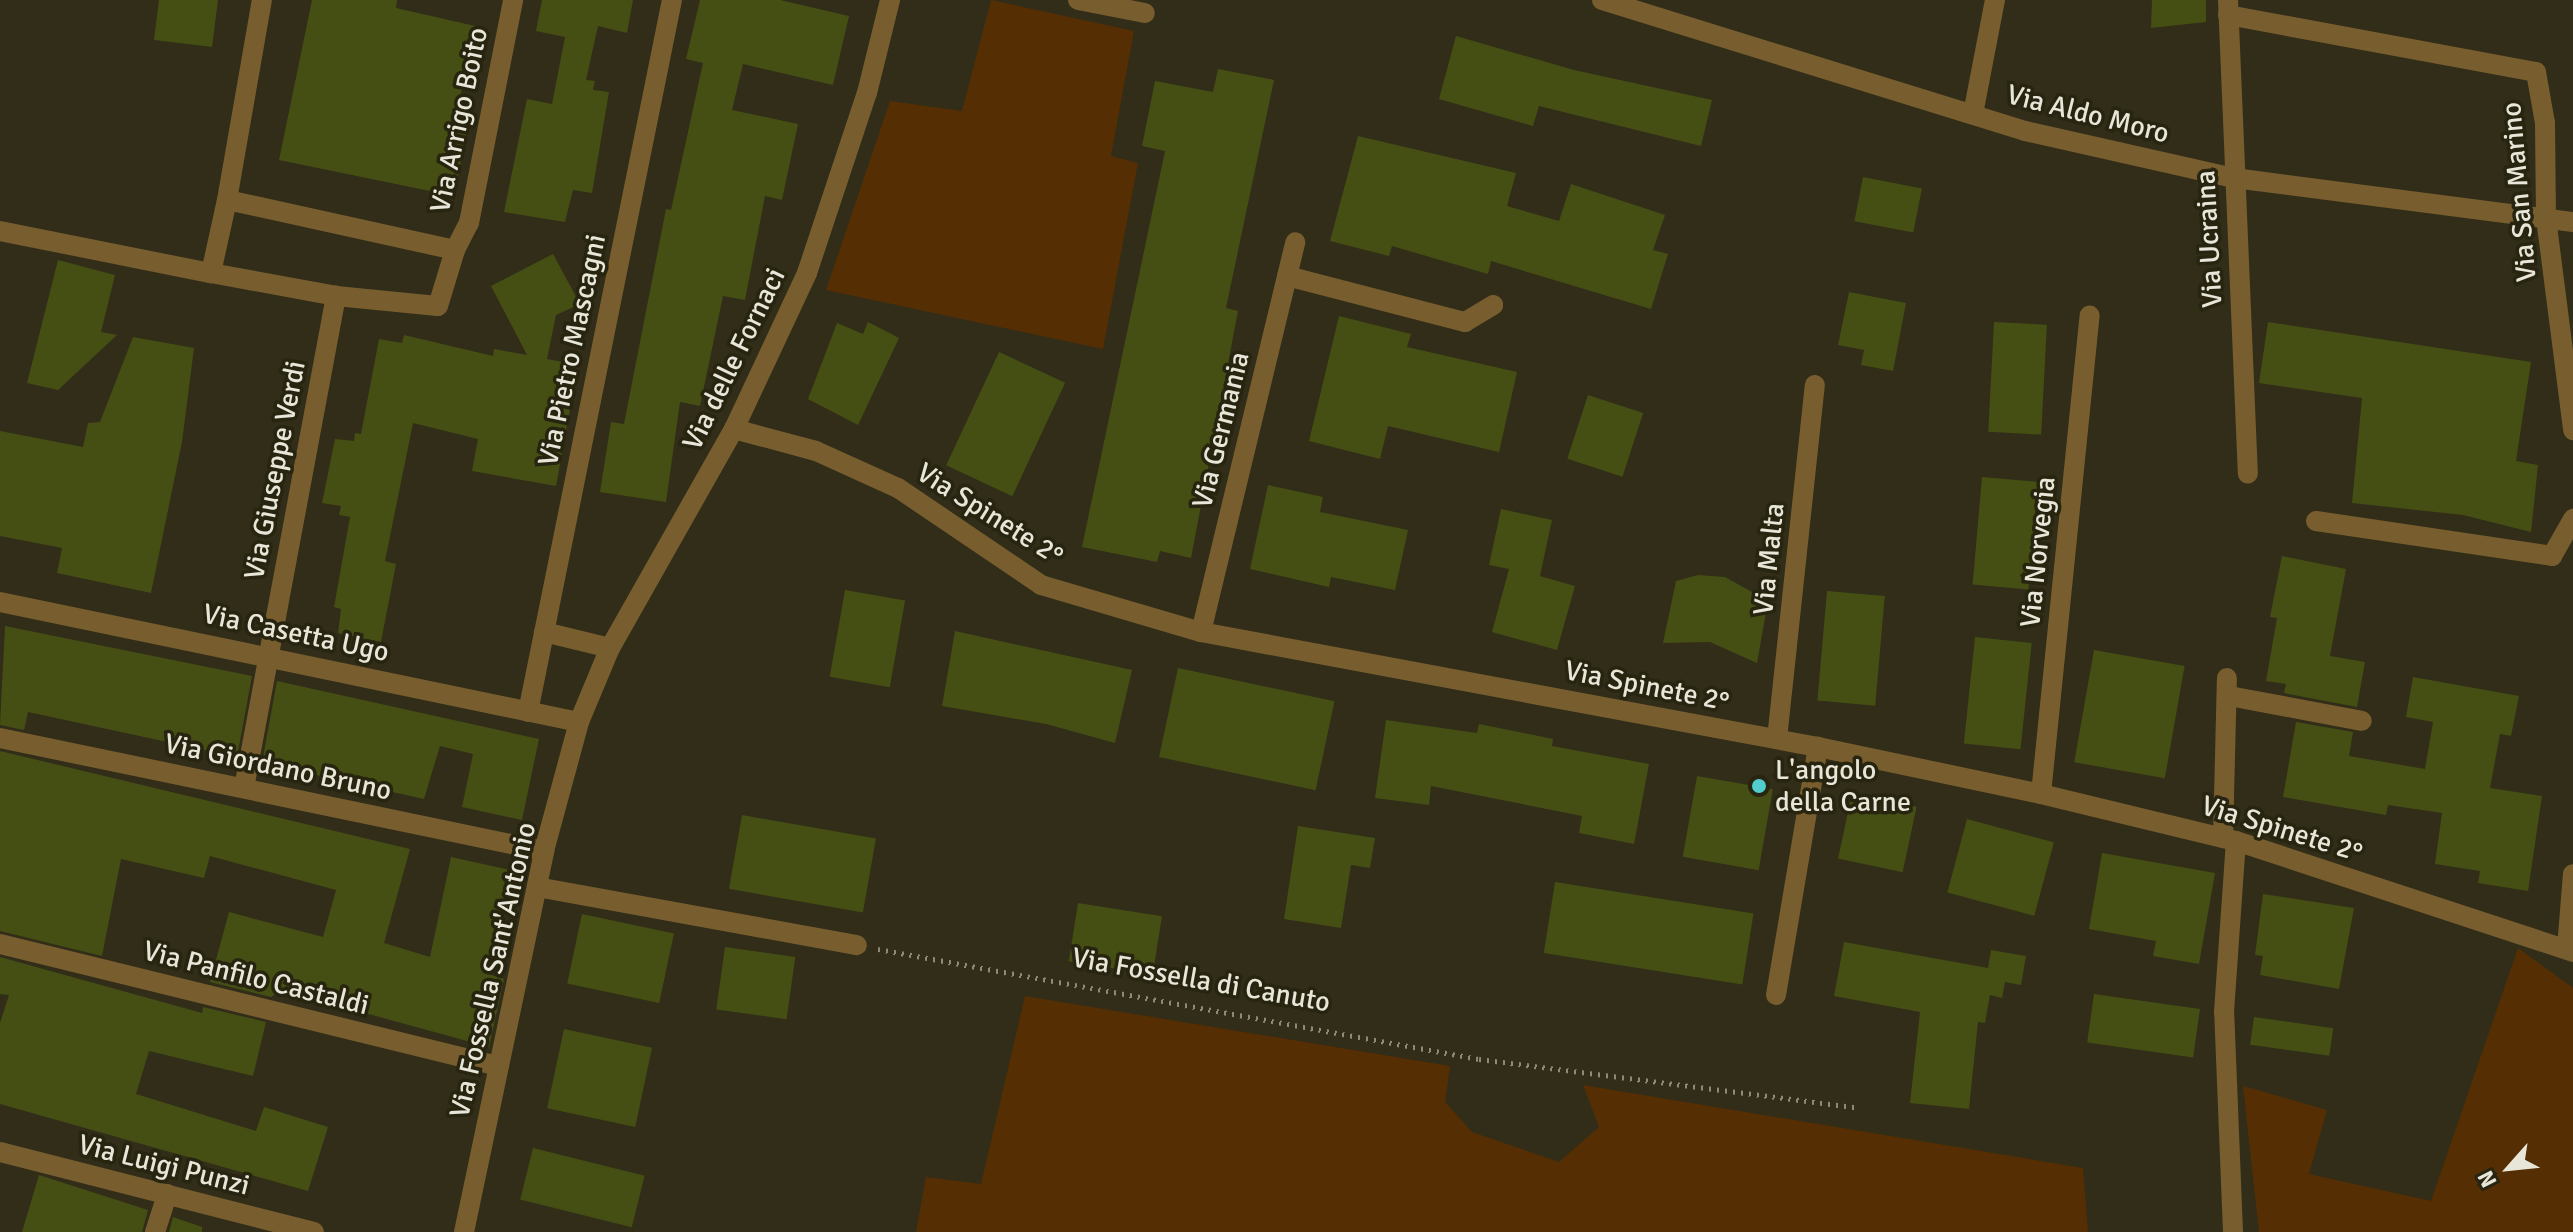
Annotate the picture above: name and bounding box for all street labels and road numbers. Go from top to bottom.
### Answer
street label: Via Arrigo Boito [423,24,495,216]
street label: Via Aldo Moro [2003,78,2173,150]
street label: Via San Marino [2494,101,2544,283]
street label: Via Ucraina [2189,170,2229,308]
street label: Via Pietro Mascagni [531,231,613,469]
street label: Via delle Fornaci [675,263,793,455]
street label: Via Germania [1185,348,1257,512]
street label: Via Giuseppe Verdi [237,358,313,582]
street label: Via Spinete 2° [910,456,1070,572]
street label: Via Norvegia [2013,475,2063,629]
street label: Via Malta [1746,501,1792,617]
street label: Via Casetta Ugo [200,597,392,669]
street label: Via Spinete 2° [1562,654,1732,718]
street label: Via Giordano Bruno [161,727,395,807]
street label: Via Spinete 2° [2197,789,2367,869]
street label: Via Fossella Sant'Antonio [443,819,543,1121]
street label: Via Panfilo Castaldi [140,934,372,1022]
street label: Via Fossella di Canuto [1069,941,1333,1019]
street label: Via Luigi Punzi [75,1127,253,1203]

